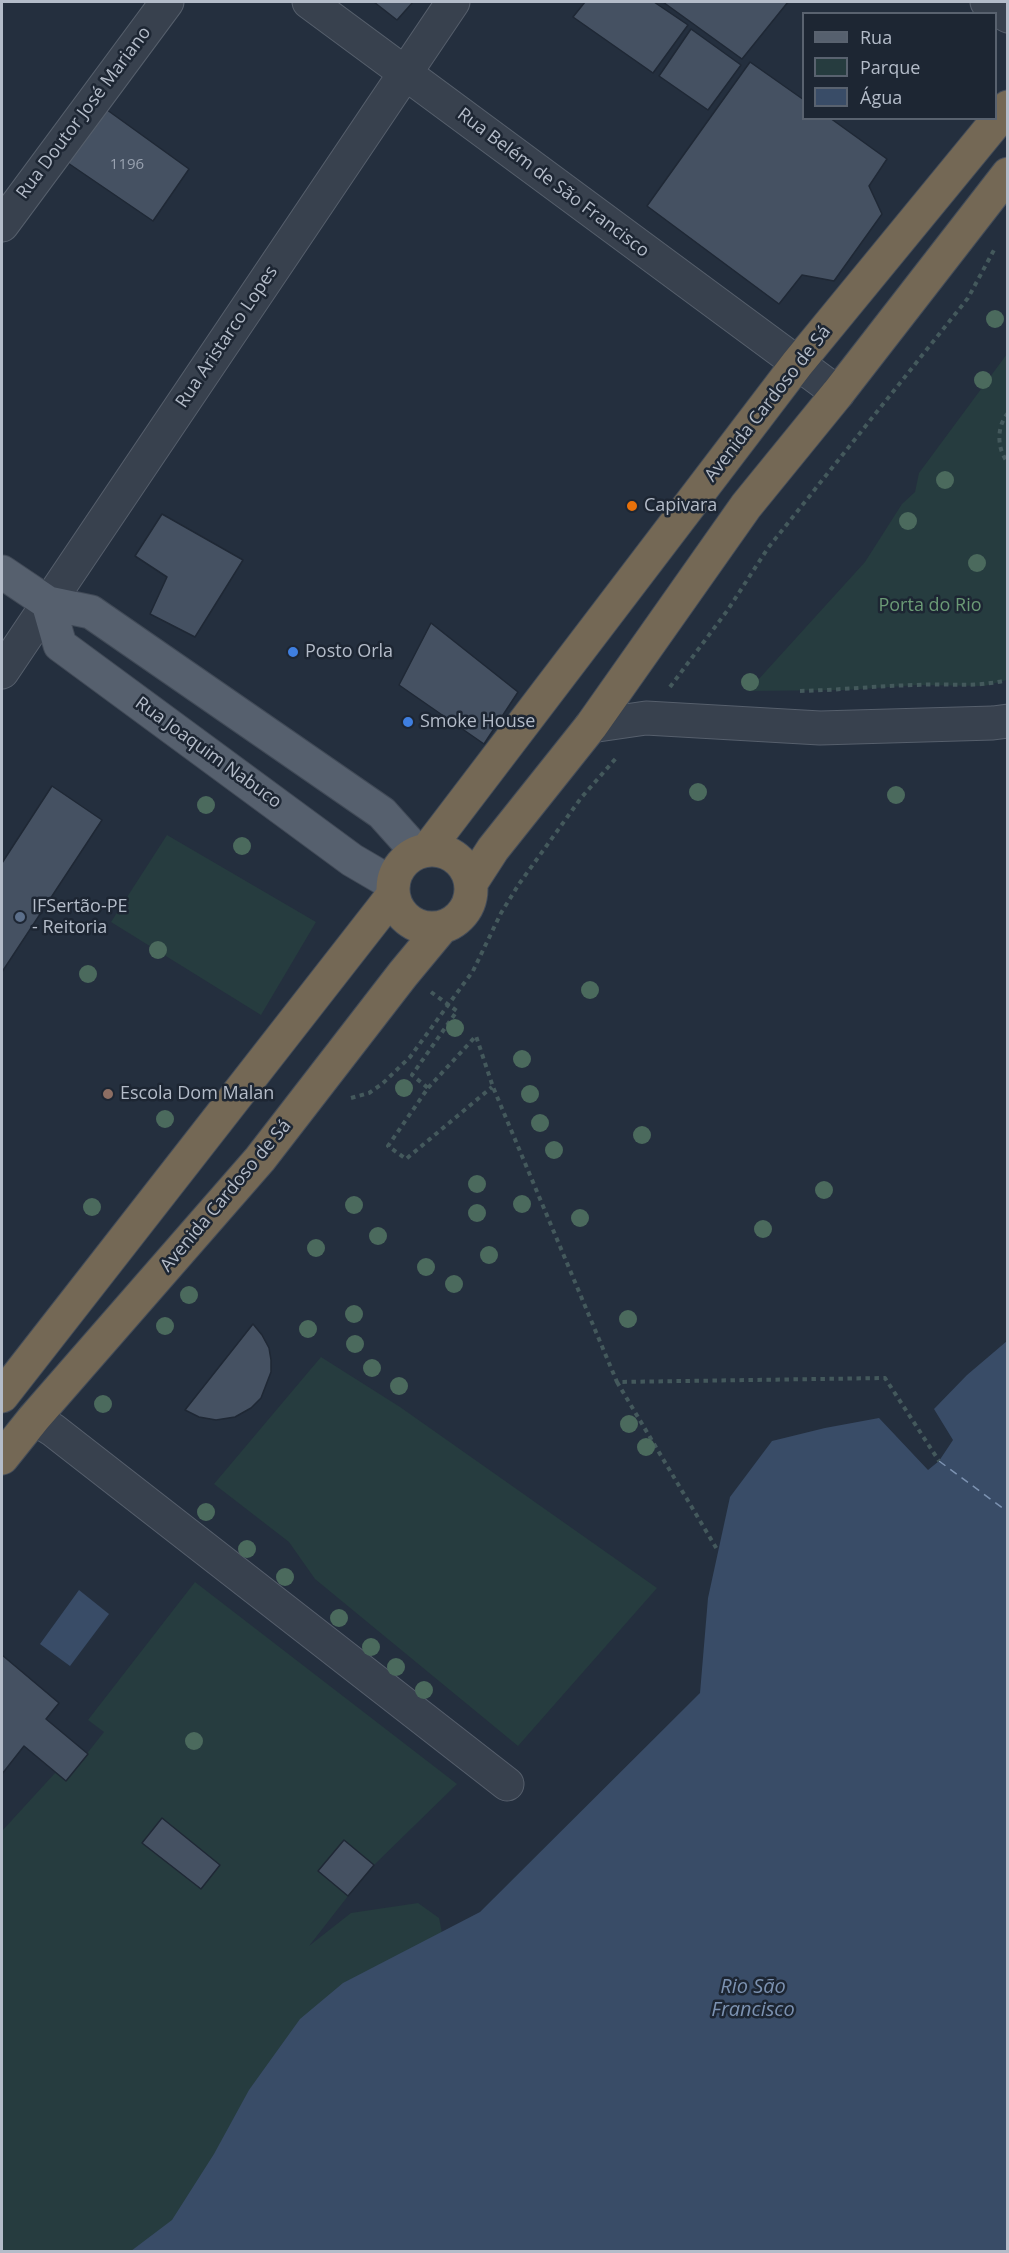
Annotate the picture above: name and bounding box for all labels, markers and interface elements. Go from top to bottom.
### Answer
legend [802,12,997,120]
street label: Rua Doutor José Mariano [12,23,156,203]
text: Rua [860,25,892,49]
text: Parque [860,55,920,79]
text: Água [860,85,902,109]
street label: Rua Belém de São Francisco [453,104,653,262]
house number: 1196 [110,156,144,174]
street label: Rua Aristarco Lopes [171,262,283,412]
street label: Avenida Cardoso de Sá [700,322,836,486]
place label: Capivara [644,495,717,517]
marker: Capivara [625,499,639,513]
park label: Porta do Rio [878,595,982,617]
place label: Posto Orla [305,641,393,663]
marker: Posto Orla [286,645,300,659]
street label: Rua Joaquim Nabuco [131,693,285,813]
place label: Smoke House [420,711,535,733]
marker: Smoke House [401,715,415,729]
place label: IFSertão-PE - Reitoria [32,896,128,938]
marker: IFSertão-PE - Reitoria [13,910,27,924]
place label: Escola Dom Malan [120,1083,274,1105]
marker: Escola Dom Malan [101,1087,115,1101]
street label: Avenida Cardoso de Sá [156,1116,296,1276]
water label: Rio São Francisco [711,1975,795,2022]

